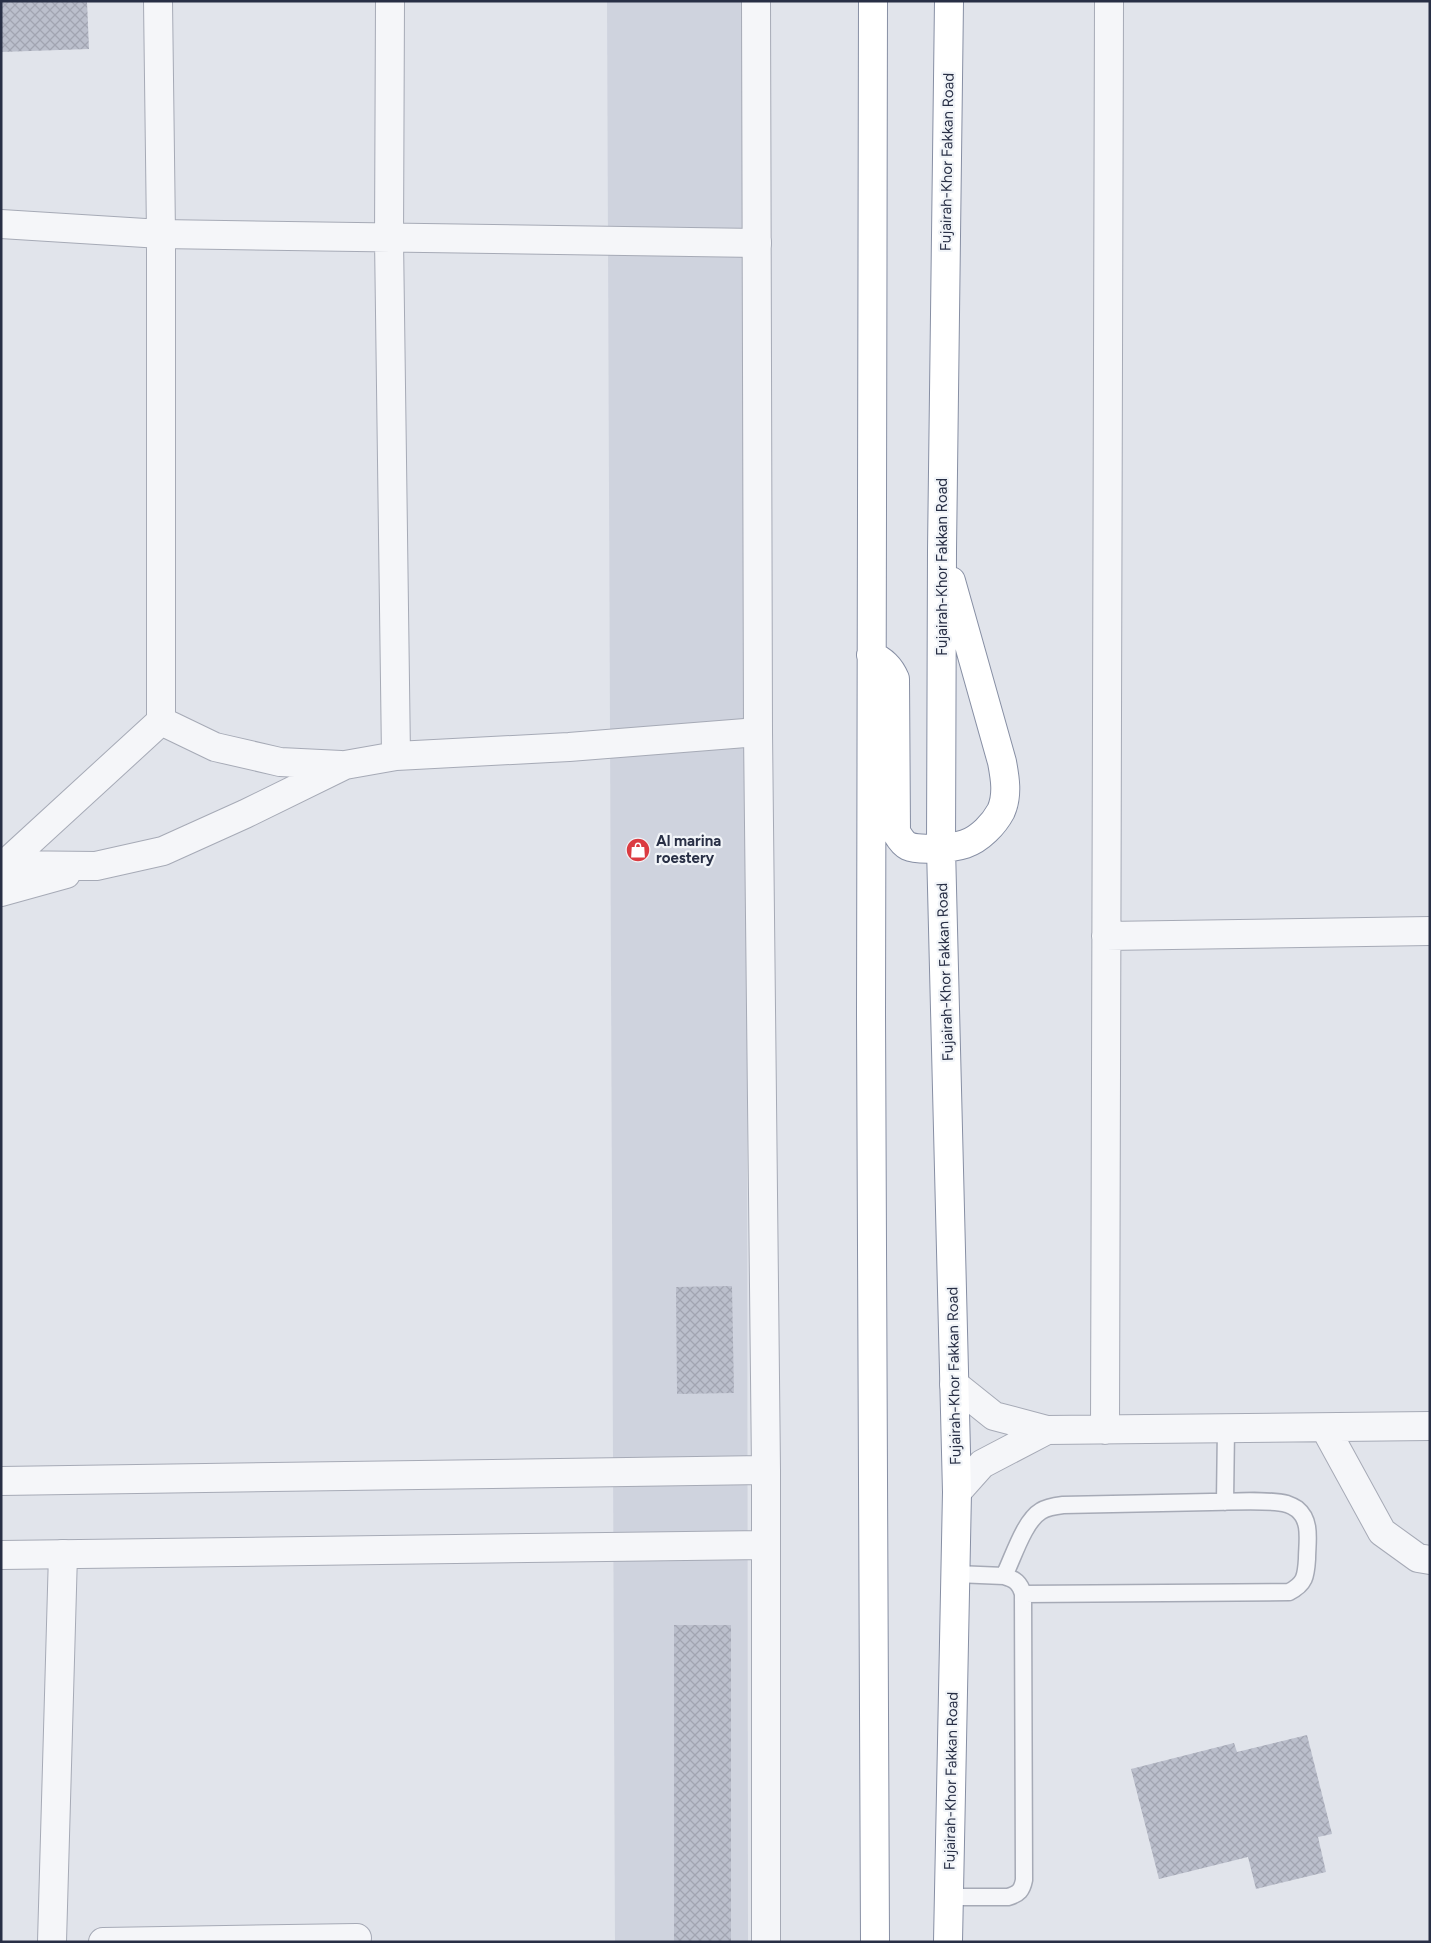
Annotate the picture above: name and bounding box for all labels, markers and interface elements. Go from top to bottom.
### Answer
street label: Fujairah-Khor Fakkan Road [936,73,958,251]
street label: Fujairah-Khor Fakkan Road [933,478,951,656]
place label: Al marina roestery [656,832,721,867]
shop icon: Al marina roestery [625,837,651,863]
street label: Fujairah-Khor Fakkan Road [933,883,957,1061]
street label: Fujairah-Khor Fakkan Road [943,1287,965,1465]
street label: Fujairah-Khor Fakkan Road [940,1692,962,1870]

